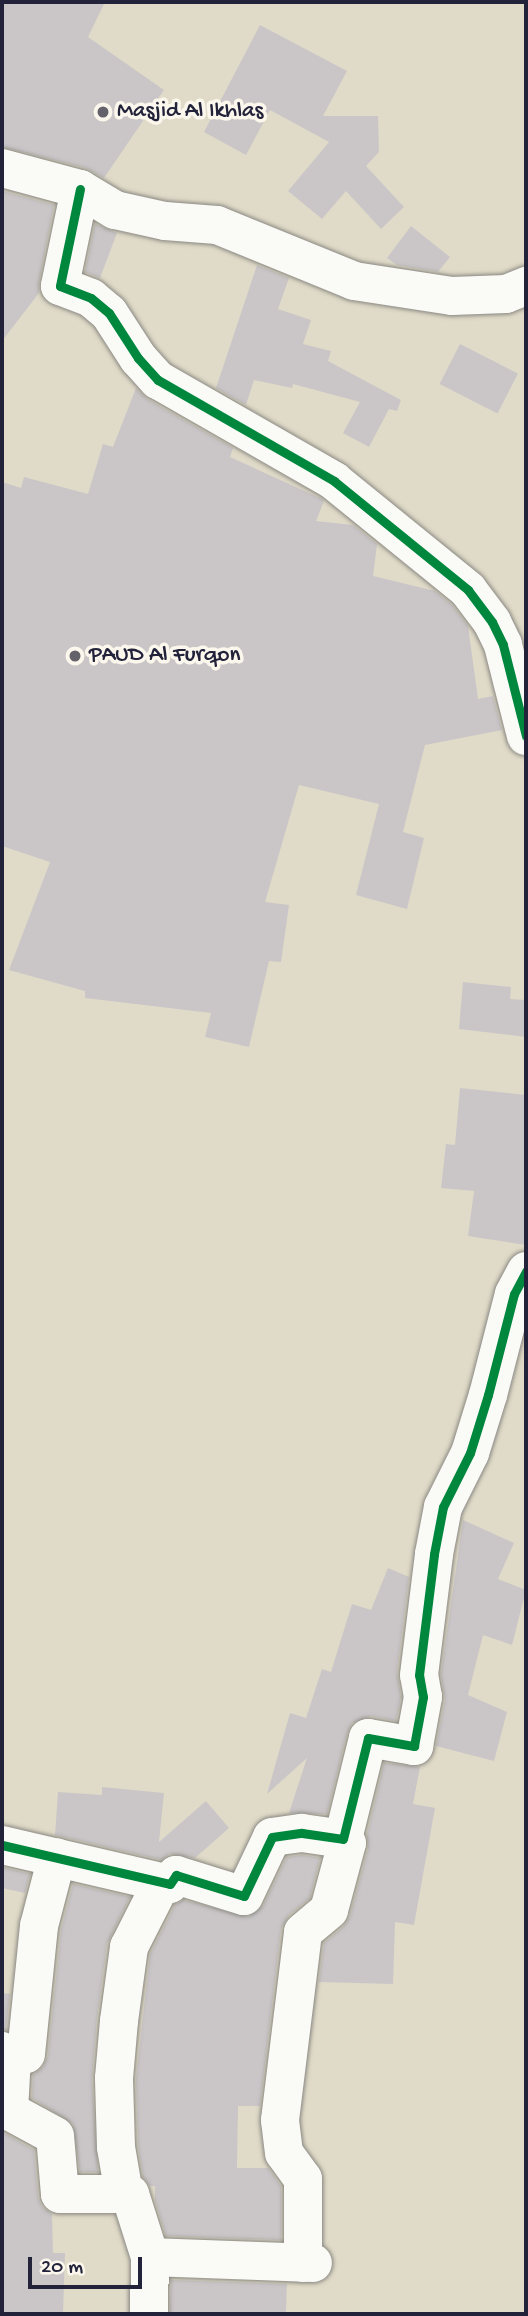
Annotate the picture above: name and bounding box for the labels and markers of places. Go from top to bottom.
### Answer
place label: Masjid Al Ikhlas [117,98,263,126]
marker: Masjid Al Ikhlas [95,104,111,120]
place label: PAUD Al Furqon [89,642,240,670]
marker: PAUD Al Furqon [67,648,83,664]

